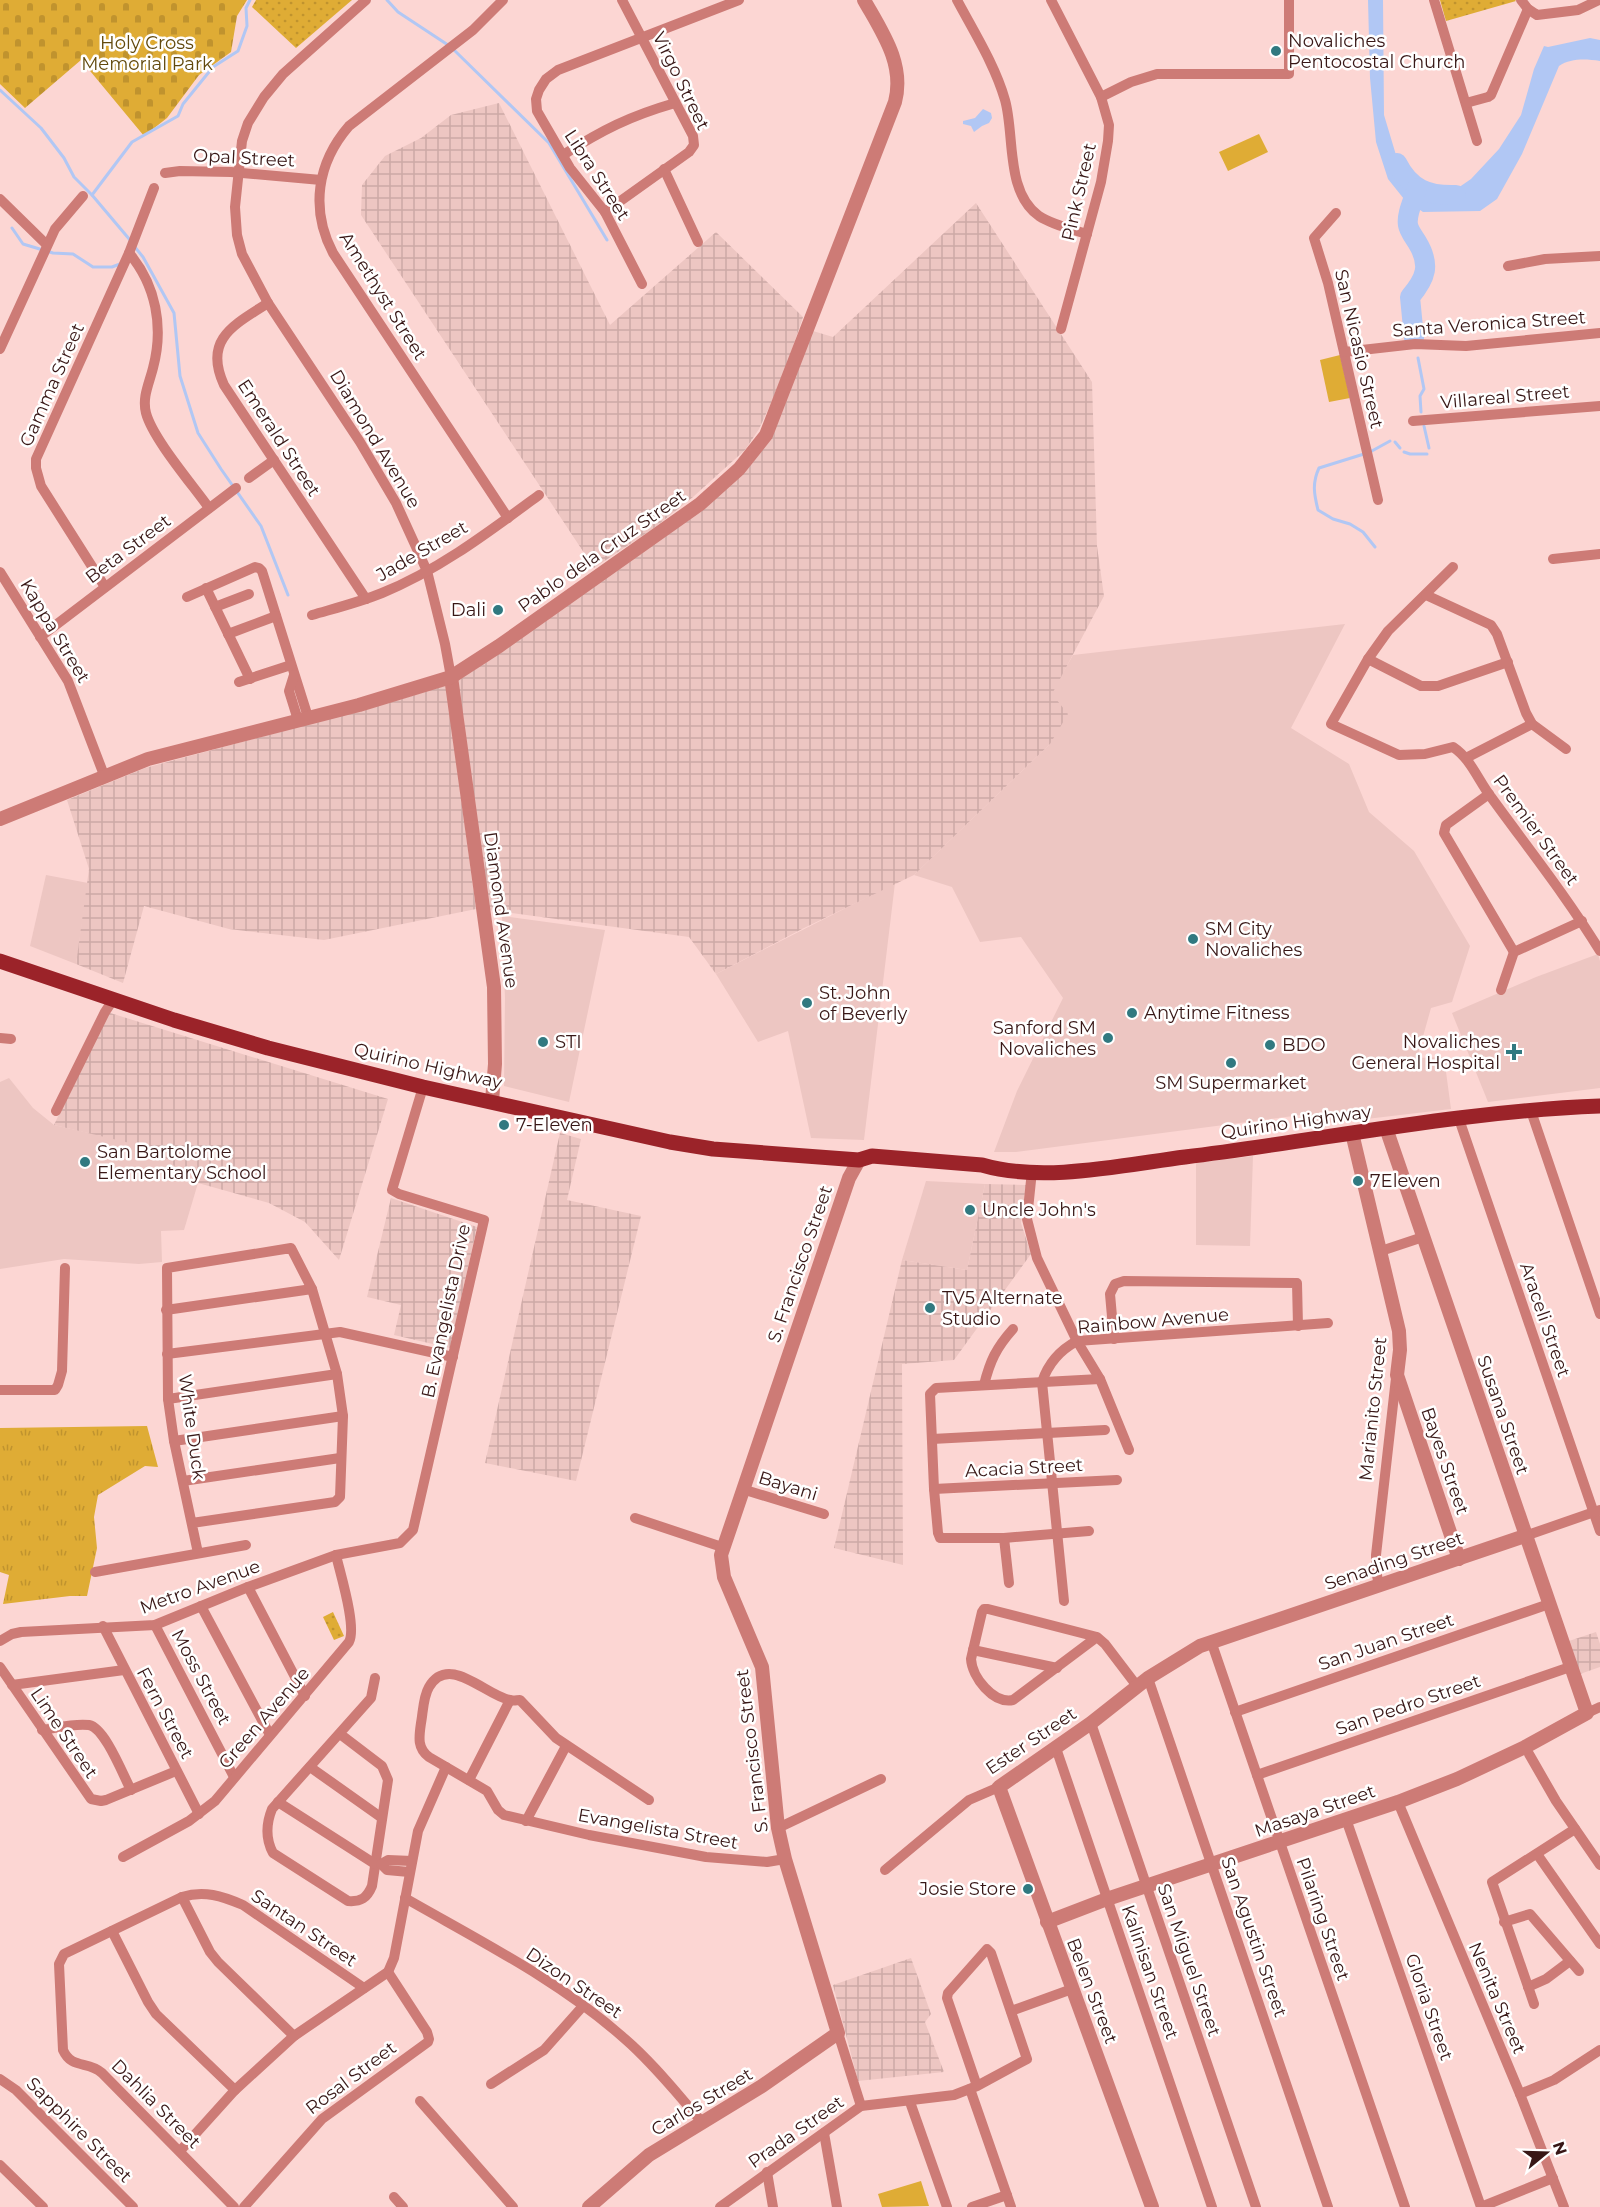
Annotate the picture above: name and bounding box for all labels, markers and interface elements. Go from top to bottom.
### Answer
street label: Virgo Street [648,28,714,134]
place label: Novaliches Pentocostal Church [1288,30,1465,73]
park label: Holy Cross Memorial Park [81,32,213,75]
marker: Novaliches Pentocostal Church [1269,44,1283,58]
street label: Libra Street [559,125,635,225]
street label: Pink Street [1057,141,1101,243]
street label: Opal Street [193,144,295,172]
street label: Amethyst Street [335,228,431,364]
street label: San Nicasio Street [1330,267,1388,431]
street label: Santa Veronica Street [1392,306,1586,342]
street label: Gamma Street [15,320,89,450]
street label: Diamond Avenue [325,366,425,512]
street label: Emerald Street [233,375,325,501]
street label: Villareal Street [1439,380,1571,414]
street label: Pablo dela Cruz Street [514,485,690,617]
street label: Beta Street [81,510,175,588]
street label: Jade Street [372,516,472,586]
street label: Kappa Street [15,575,95,687]
place label: Dali [451,599,486,621]
marker: Dali [491,603,505,617]
street label: Premier Street [1488,770,1584,890]
street label: Diamond Avenue [479,830,523,990]
place label: SM City Novaliches [1205,918,1302,961]
marker: SM City Novaliches [1186,932,1200,946]
place label: St. John of Beverly [819,982,908,1025]
marker: St. John of Beverly [800,996,814,1010]
place label: Anytime Fitness [1144,1002,1290,1024]
marker: Anytime Fitness [1125,1006,1139,1020]
place label: Sanford SM Novaliches [993,1017,1096,1060]
place label: STI [555,1031,582,1053]
marker: Sanford SM Novaliches [1101,1031,1115,1045]
place label: Novaliches General Hospital [1352,1031,1500,1074]
place label: BDO [1282,1034,1326,1056]
marker: STI [536,1035,550,1049]
street label: Quirino Highway [352,1038,504,1094]
marker: BDO [1263,1038,1277,1052]
marker: Novaliches General Hospital [1505,1043,1523,1061]
marker: SM Supermarket [1224,1056,1238,1070]
place label: SM Supermarket [1155,1072,1307,1094]
street label: Quirino Highway [1219,1101,1373,1143]
place label: 7-Eleven [516,1114,593,1136]
marker: 7-Eleven [497,1118,511,1132]
place label: San Bartolome Elementary School [97,1141,267,1184]
marker: San Bartolome Elementary School [78,1155,92,1169]
place label: 7Eleven [1370,1170,1441,1192]
marker: 7Eleven [1351,1174,1365,1188]
street label: S. Francisco Street [763,1183,837,1345]
place label: Uncle John's [982,1199,1096,1221]
marker: Uncle John's [963,1203,977,1217]
street label: B. Evangelista Drive [417,1222,475,1400]
street label: Araceli Street [1515,1260,1575,1380]
place label: TV5 Alternate Studio [942,1287,1063,1330]
marker: TV5 Alternate Studio [923,1301,937,1315]
street label: Rainbow Avenue [1076,1303,1230,1339]
street label: Marianito Street [1355,1336,1391,1482]
street label: Susana Street [1472,1353,1534,1477]
street label: White Duck [174,1373,210,1482]
street label: Bayes Street [1416,1404,1474,1518]
street label: Acacia Street [964,1454,1084,1482]
street label: Bayani [756,1467,820,1505]
street label: Senading Street [1322,1527,1466,1595]
street label: Metro Avenue [137,1555,263,1619]
street label: San Juan Street [1315,1609,1457,1675]
street label: Moss Street [167,1625,235,1729]
street label: Green Avenue [214,1663,314,1773]
street label: Fern Street [132,1664,198,1762]
street label: S. Francisco Street [731,1668,773,1834]
street label: San Pedro Street [1333,1670,1483,1740]
street label: Lime Street [26,1684,102,1782]
street label: Ester Street [981,1703,1081,1779]
street label: Masaya Street [1252,1780,1378,1842]
street label: Evangelista Street [576,1804,740,1854]
street label: San Agustin Street [1216,1854,1292,2020]
street label: Pilaring Street [1292,1855,1354,1983]
place label: Josie Store [918,1878,1016,1900]
street label: San Miguel Street [1153,1881,1225,2039]
marker: Josie Store [1021,1882,1035,1896]
street label: Santan Street [247,1885,361,1971]
street label: Kalinisan Street [1117,1902,1183,2042]
street label: Belen Street [1062,1935,1122,2047]
street label: Nenita Street [1464,1939,1530,2057]
street label: Dizon Street [522,1943,626,2023]
street label: Gloria Street [1400,1951,1458,2063]
street label: Rosal Street [301,2037,401,2119]
street label: Dahlia Street [107,2055,205,2153]
street label: Carlos Street [647,2063,757,2141]
street label: Sapphire Street [22,2073,136,2187]
street label: Prada Street [744,2091,848,2173]
north arrow [1516,2123,1576,2183]
text: N [1549,2139,1571,2157]

